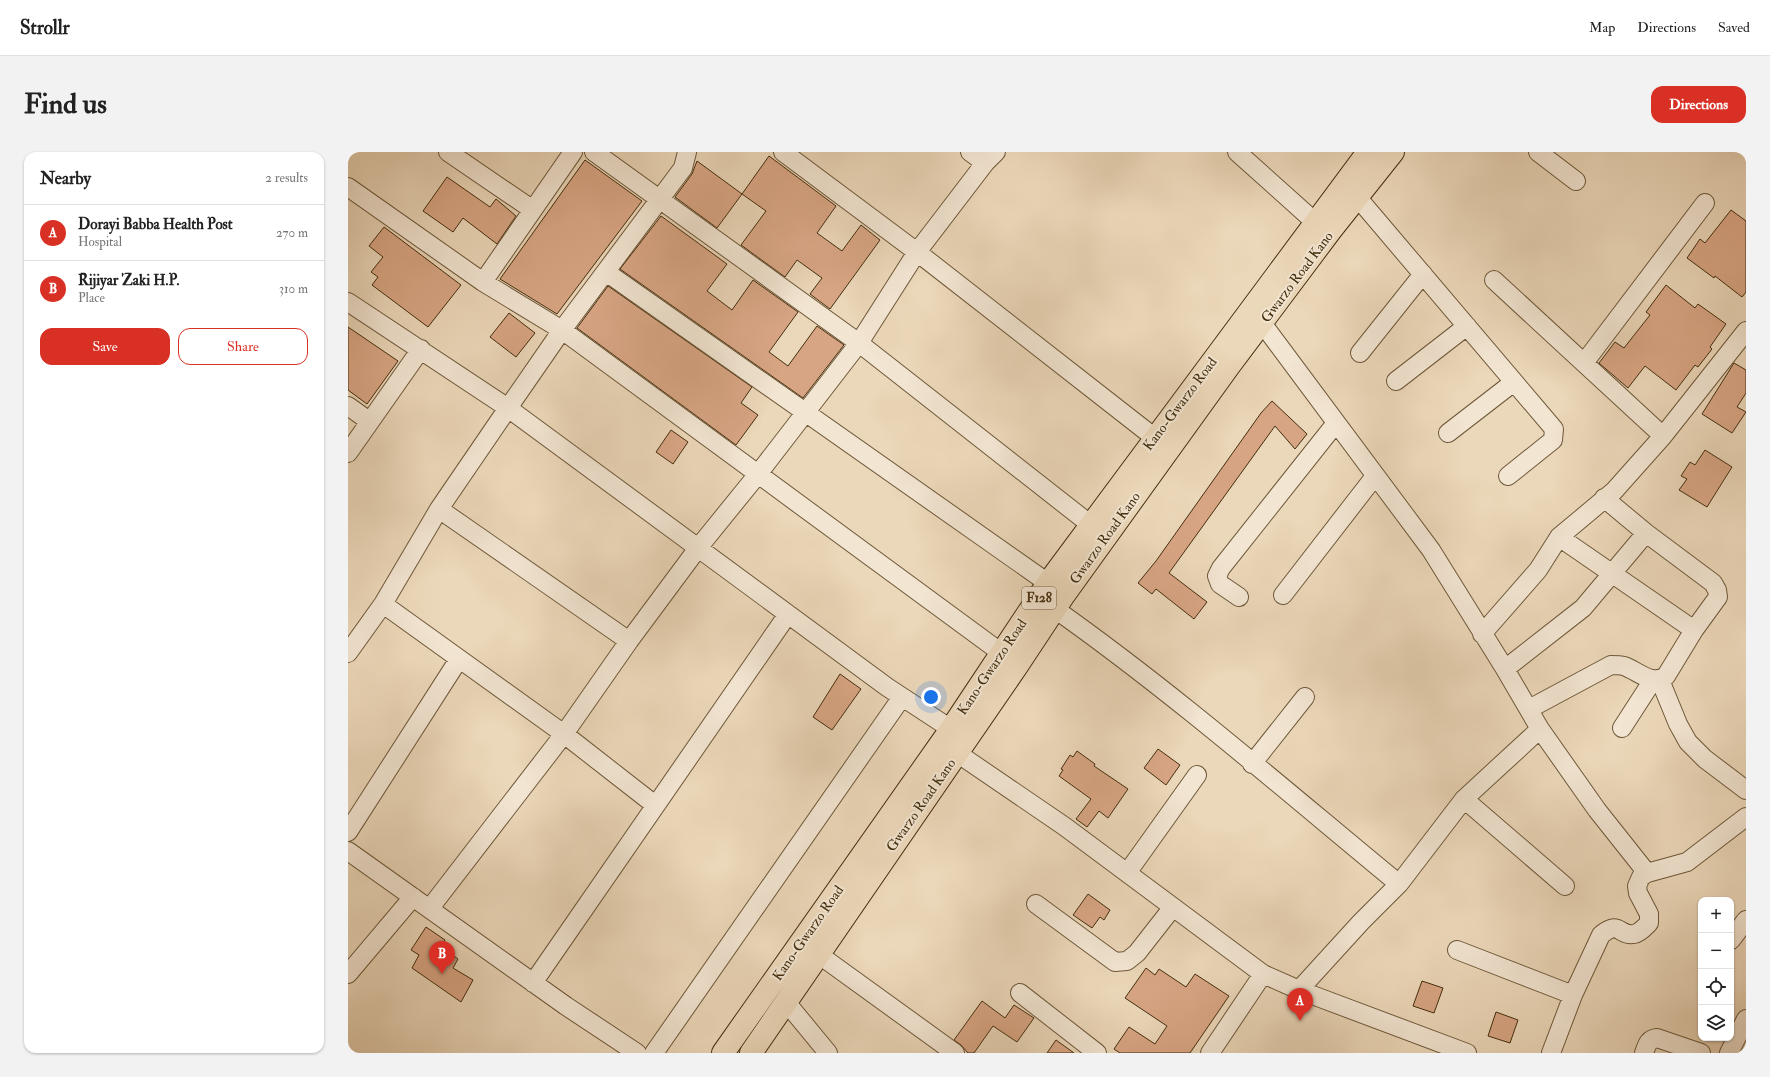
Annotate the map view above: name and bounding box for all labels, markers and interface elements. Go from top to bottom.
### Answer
text: Strollr [20,16,70,40]
text: Map [1589,19,1615,36]
text: Directions [1637,19,1696,36]
text: Saved [1718,19,1750,36]
button: Directions [1651,86,1746,123]
text: Find us [24,87,107,122]
text: Nearby [40,168,91,189]
text: 2 results [265,170,308,186]
text: Dorayi Babba Health Post [78,215,233,234]
text: A [49,225,57,241]
text: 270 m [276,225,308,241]
street label: Gwarzo Road Kano [1257,228,1337,326]
text: Hospital [78,234,122,250]
text: Rijiyar Zaki H.P. [78,271,179,290]
text: B [49,281,57,297]
text: 310 m [279,281,308,297]
text: Place [78,290,105,306]
button: Save [40,328,170,365]
button: Share [178,328,308,365]
street label: Kano-Gwarzo Road [1139,354,1221,454]
street label: Gwarzo Road Kano [1066,489,1144,587]
road number: F128 [1022,587,1056,609]
street label: Kano-Gwarzo Road [954,616,1031,718]
your location [921,687,941,707]
street label: Gwarzo Road Kano [883,755,959,855]
street label: Kano-Gwarzo Road [769,882,847,984]
map controls [1698,897,1734,1041]
button: + [1698,897,1734,933]
button: − [1698,933,1734,969]
pin: B [429,941,455,974]
button: locate [1698,969,1734,1005]
pin: A [1287,988,1313,1021]
button: layers [1698,1005,1734,1041]

